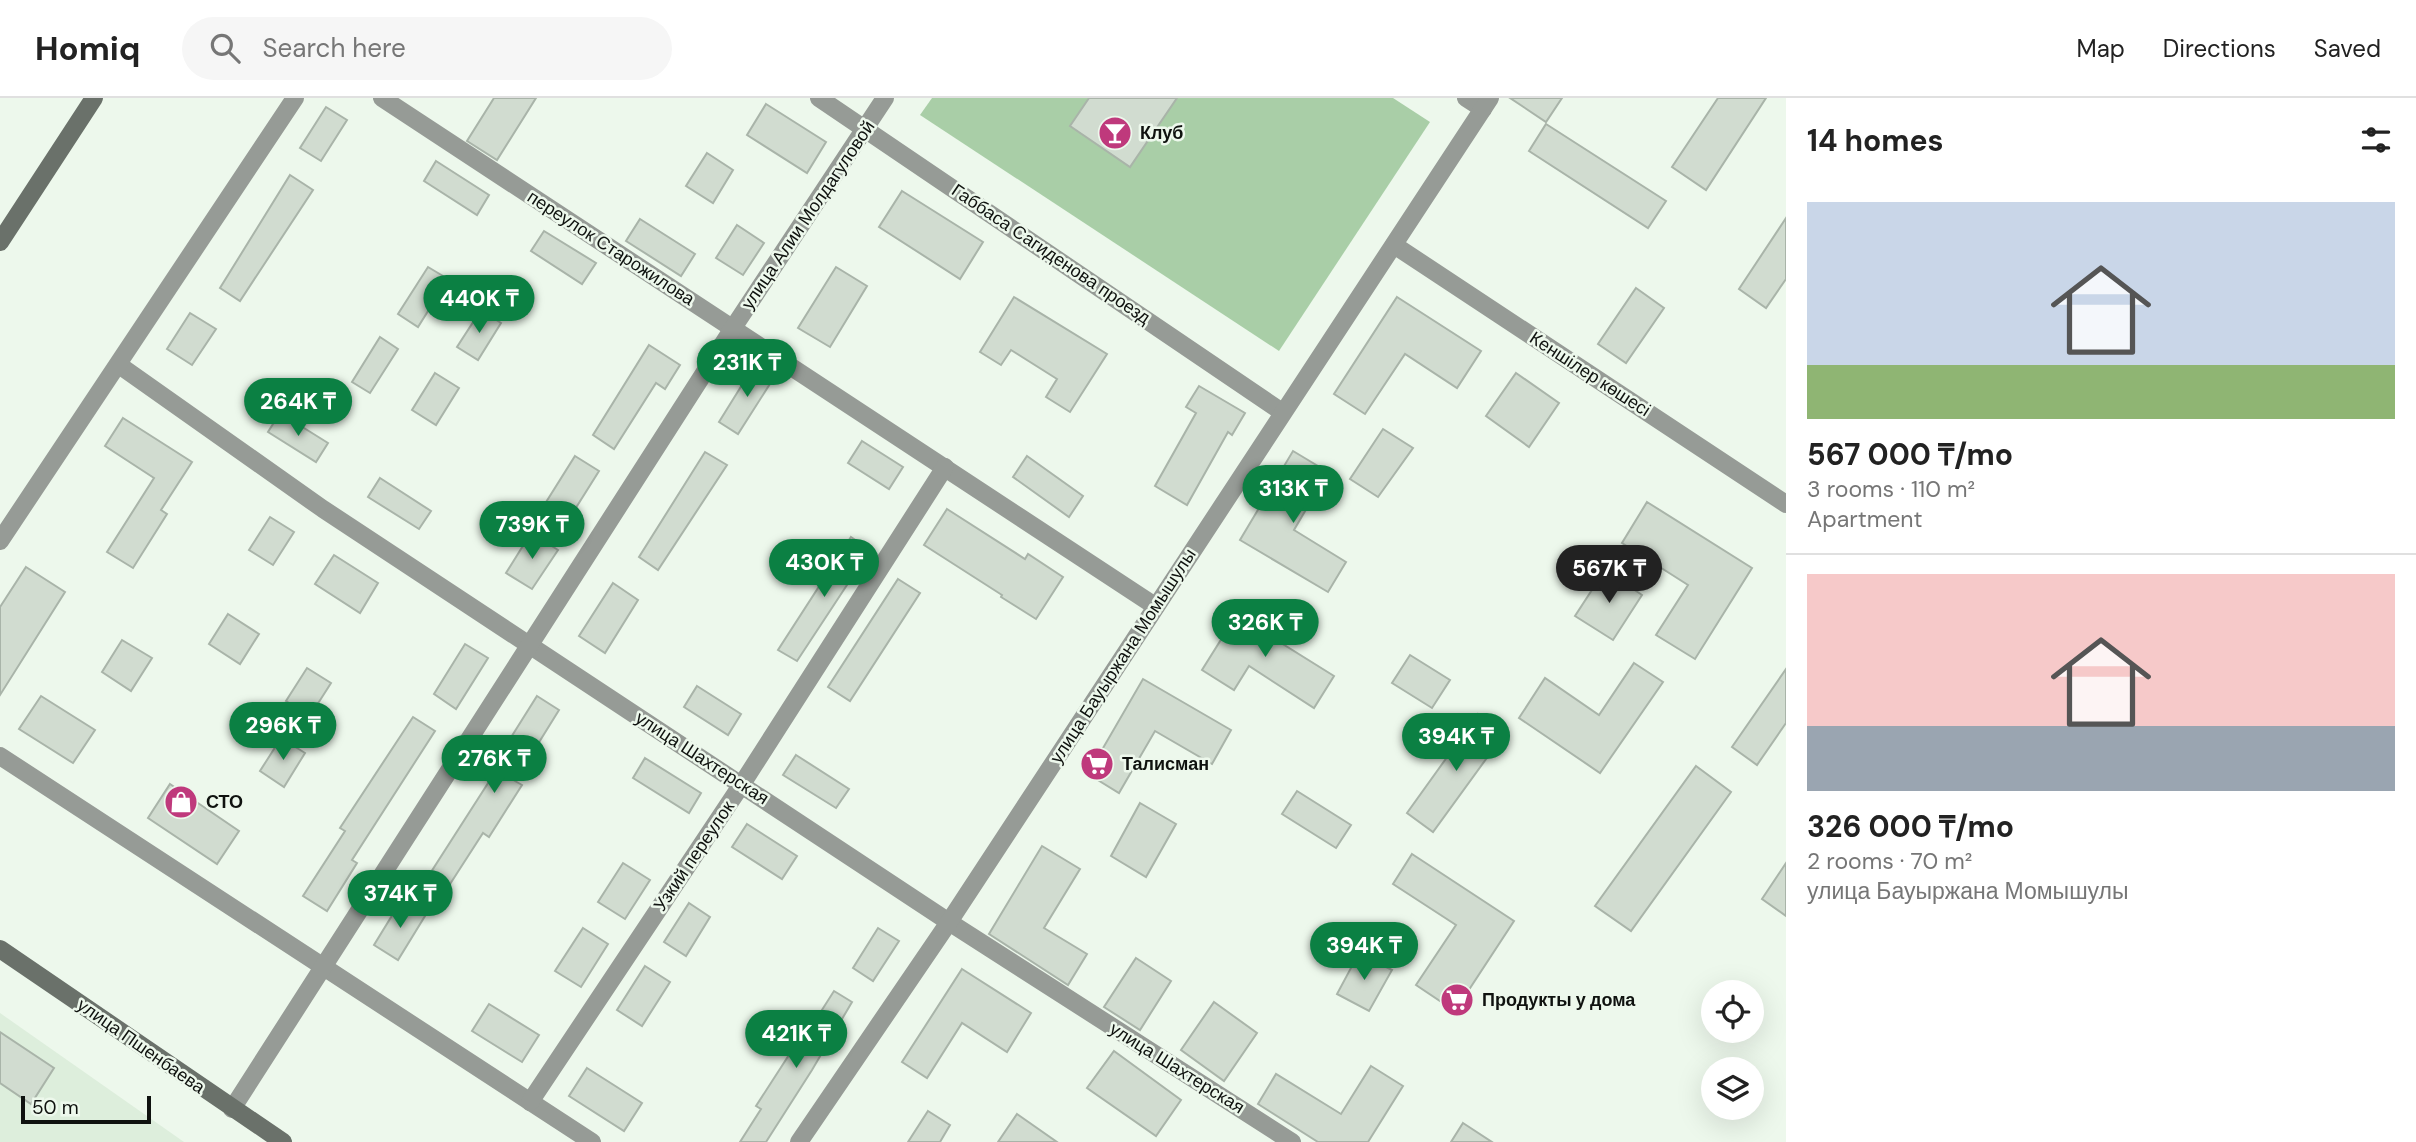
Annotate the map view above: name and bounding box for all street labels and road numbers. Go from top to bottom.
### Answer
street label: улица Алии Молдагуловой [736,116,880,314]
street label: Габбаса Сагиденова проезд [947,178,1156,330]
street label: переулок Старожилова [523,185,700,312]
street label: Кеншілер көшесі [1525,326,1655,422]
street label: улица Бауыржана Момышулы [1044,544,1202,768]
street label: улица Шахтерская [631,706,773,810]
street label: Узкий переулок [648,796,740,916]
street label: улица Пшенбаева [72,993,210,1100]
street label: улица Шахтерская [1105,1017,1249,1119]

